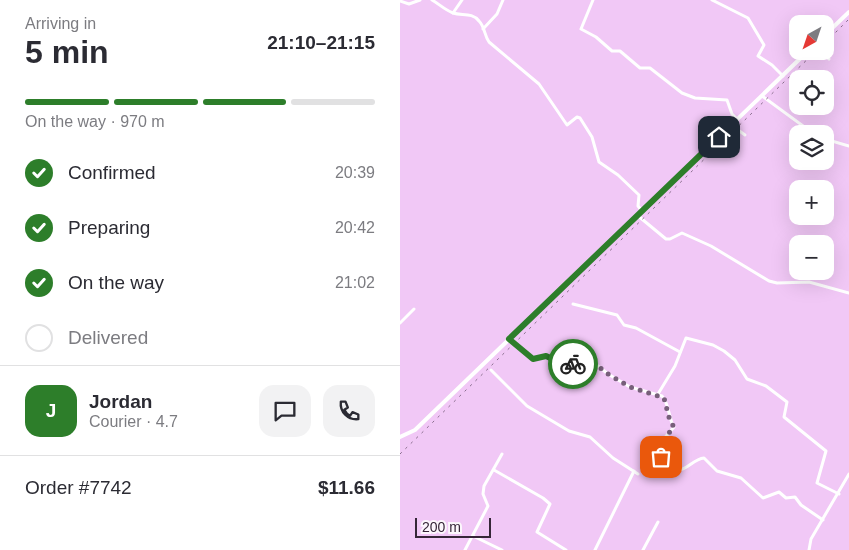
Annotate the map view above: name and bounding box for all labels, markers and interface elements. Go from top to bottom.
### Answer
text: Arriving in [25,15,96,32]
north arrow [789,15,834,60]
map controls [789,15,834,280]
text: 21:10–21:15 [267,32,375,53]
text: 5 min [25,34,109,70]
button: locate [789,70,834,115]
text: On the way · 970 m [25,113,165,130]
pin [698,116,740,158]
icon: home [705,123,733,151]
button: layers [789,125,834,170]
icon: check [25,159,53,187]
text: Confirmed [68,162,156,183]
text: 20:39 [335,164,375,181]
button: + [789,180,834,225]
icon: check [25,214,53,242]
text: Preparing [68,217,150,238]
text: 20:42 [335,219,375,236]
button: − [789,235,834,280]
icon: check [25,269,53,297]
text: On the way [68,272,164,293]
text: 21:02 [335,274,375,291]
text: Delivered [68,327,148,348]
courier [548,339,598,389]
icon: bike [559,350,587,378]
button: chat [259,385,311,437]
button: phone [323,385,375,437]
text: Jordan [89,391,152,412]
text: J [46,400,56,421]
text: Courier · 4.7 [89,413,178,430]
pin [640,436,682,478]
icon: bag [647,443,675,471]
text: Order #7742 [25,477,132,498]
text: $11.66 [318,477,375,498]
scale bar [415,515,491,538]
text: 200 m [422,519,461,535]

